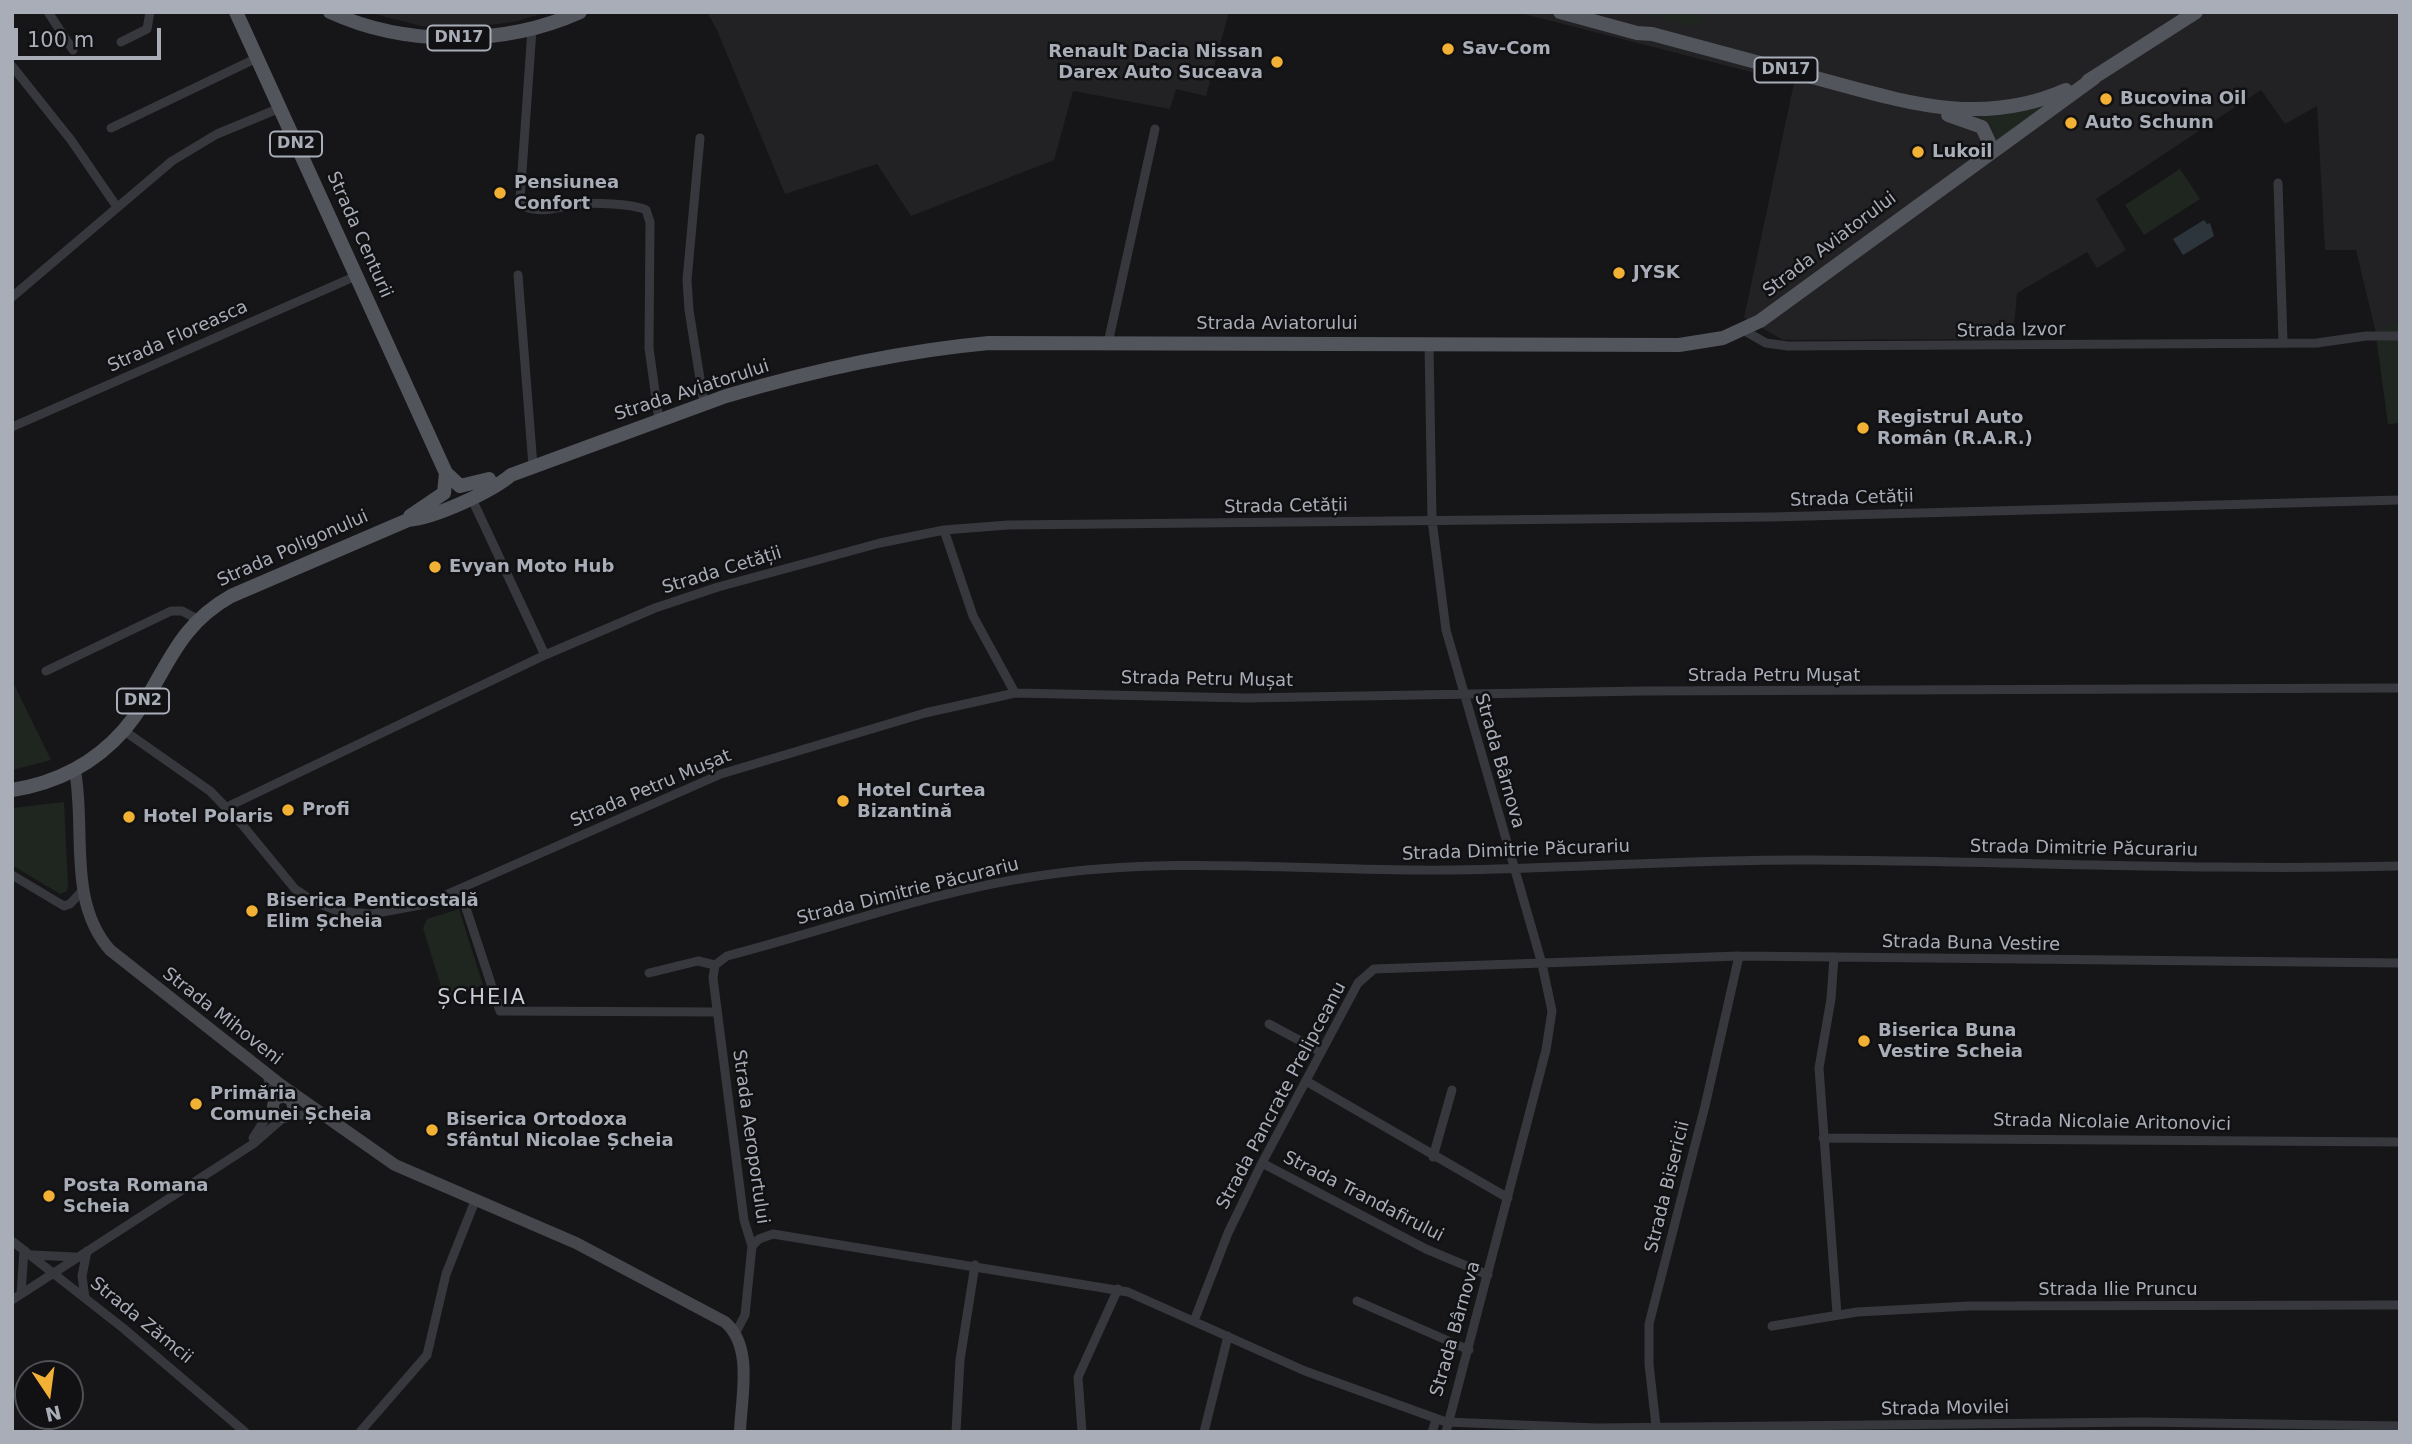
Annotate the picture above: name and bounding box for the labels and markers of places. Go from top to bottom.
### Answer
place label: Sav-Com [1462,38,1551,60]
place label: Renault Dacia Nissan Darex Auto Suceava [1048,41,1263,84]
marker: Sav-Com [1440,41,1456,57]
marker: Renault Dacia Nissan Darex Auto Suceava [1269,54,1285,70]
place label: Bucovina Oil [2120,88,2246,110]
marker: Bucovina Oil [2098,91,2114,107]
place label: Auto Schunn [2085,112,2214,134]
marker: Auto Schunn [2063,115,2079,131]
place label: Lukoil [1932,141,1992,163]
marker: Lukoil [1910,144,1926,160]
place label: Pensiunea Confort [514,172,619,214]
marker: Pensiunea Confort [492,185,508,201]
place label: JYSK [1633,262,1680,284]
marker: JYSK [1611,265,1627,281]
place label: Registrul Auto Român (R.A.R.) [1877,407,2033,450]
marker: Registrul Auto Român (R.A.R.) [1855,420,1871,436]
place label: Evyan Moto Hub [449,556,614,578]
marker: Evyan Moto Hub [427,559,443,575]
place label: Hotel Curtea Bizantină [857,780,986,822]
marker: Hotel Curtea Bizantină [835,793,851,809]
place label: Profi [302,799,350,821]
marker: Profi [280,802,296,818]
place label: Hotel Polaris [143,806,273,828]
marker: Hotel Polaris [121,809,137,825]
place label: Biserica Penticostală Elim Șcheia [266,890,479,932]
marker: Biserica Penticostală Elim Șcheia [244,903,260,919]
place label: Biserica Buna Vestire Scheia [1878,1020,2023,1062]
marker: Biserica Buna Vestire Scheia [1856,1033,1872,1049]
place label: Primăria Comunei Șcheia [210,1083,372,1126]
marker: Primăria Comunei Șcheia [188,1096,204,1112]
place label: Biserica Ortodoxa Sfântul Nicolae Șcheia [446,1109,674,1152]
marker: Biserica Ortodoxa Sfântul Nicolae Șcheia [424,1122,440,1138]
place label: Posta Romana Scheia [63,1175,208,1218]
marker: Posta Romana Scheia [41,1188,57,1204]

